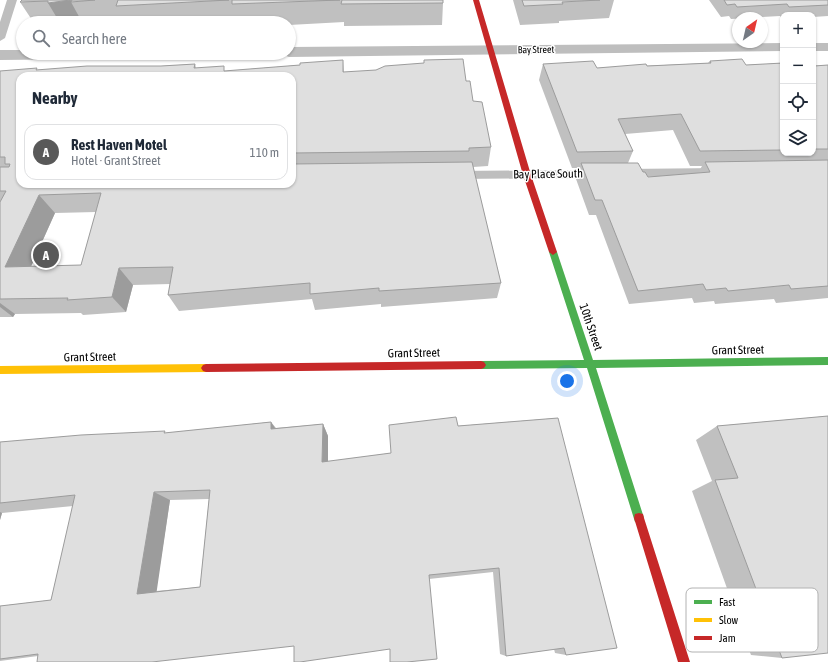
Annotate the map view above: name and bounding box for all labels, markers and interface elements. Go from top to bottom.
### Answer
north arrow [732,12,768,48]
map controls [780,12,816,156]
button: + [780,12,816,48]
search box [16,16,296,60]
icon: search [30,27,52,49]
text: Search here [62,30,127,47]
street label: Bay Street [518,44,555,55]
button: − [780,48,816,84]
button: locate [780,84,816,120]
text: Nearby [32,88,78,108]
button: layers [780,120,816,156]
text: Rest Haven Motel [71,136,167,153]
text: A [43,145,49,160]
text: 110 m [250,145,279,160]
text: Hotel · Grant Street [71,153,161,168]
street label: Bay Place South [513,166,583,182]
pin: A [33,240,59,270]
street label: 10th Street [576,302,606,353]
street label: Grant Street [712,343,765,357]
street label: Grant Street [388,346,441,360]
street label: Grant Street [64,350,117,364]
your location [557,371,577,391]
legend [686,588,818,652]
text: Fast [719,596,735,608]
text: Slow [719,614,738,626]
text: Jam [719,632,736,644]

